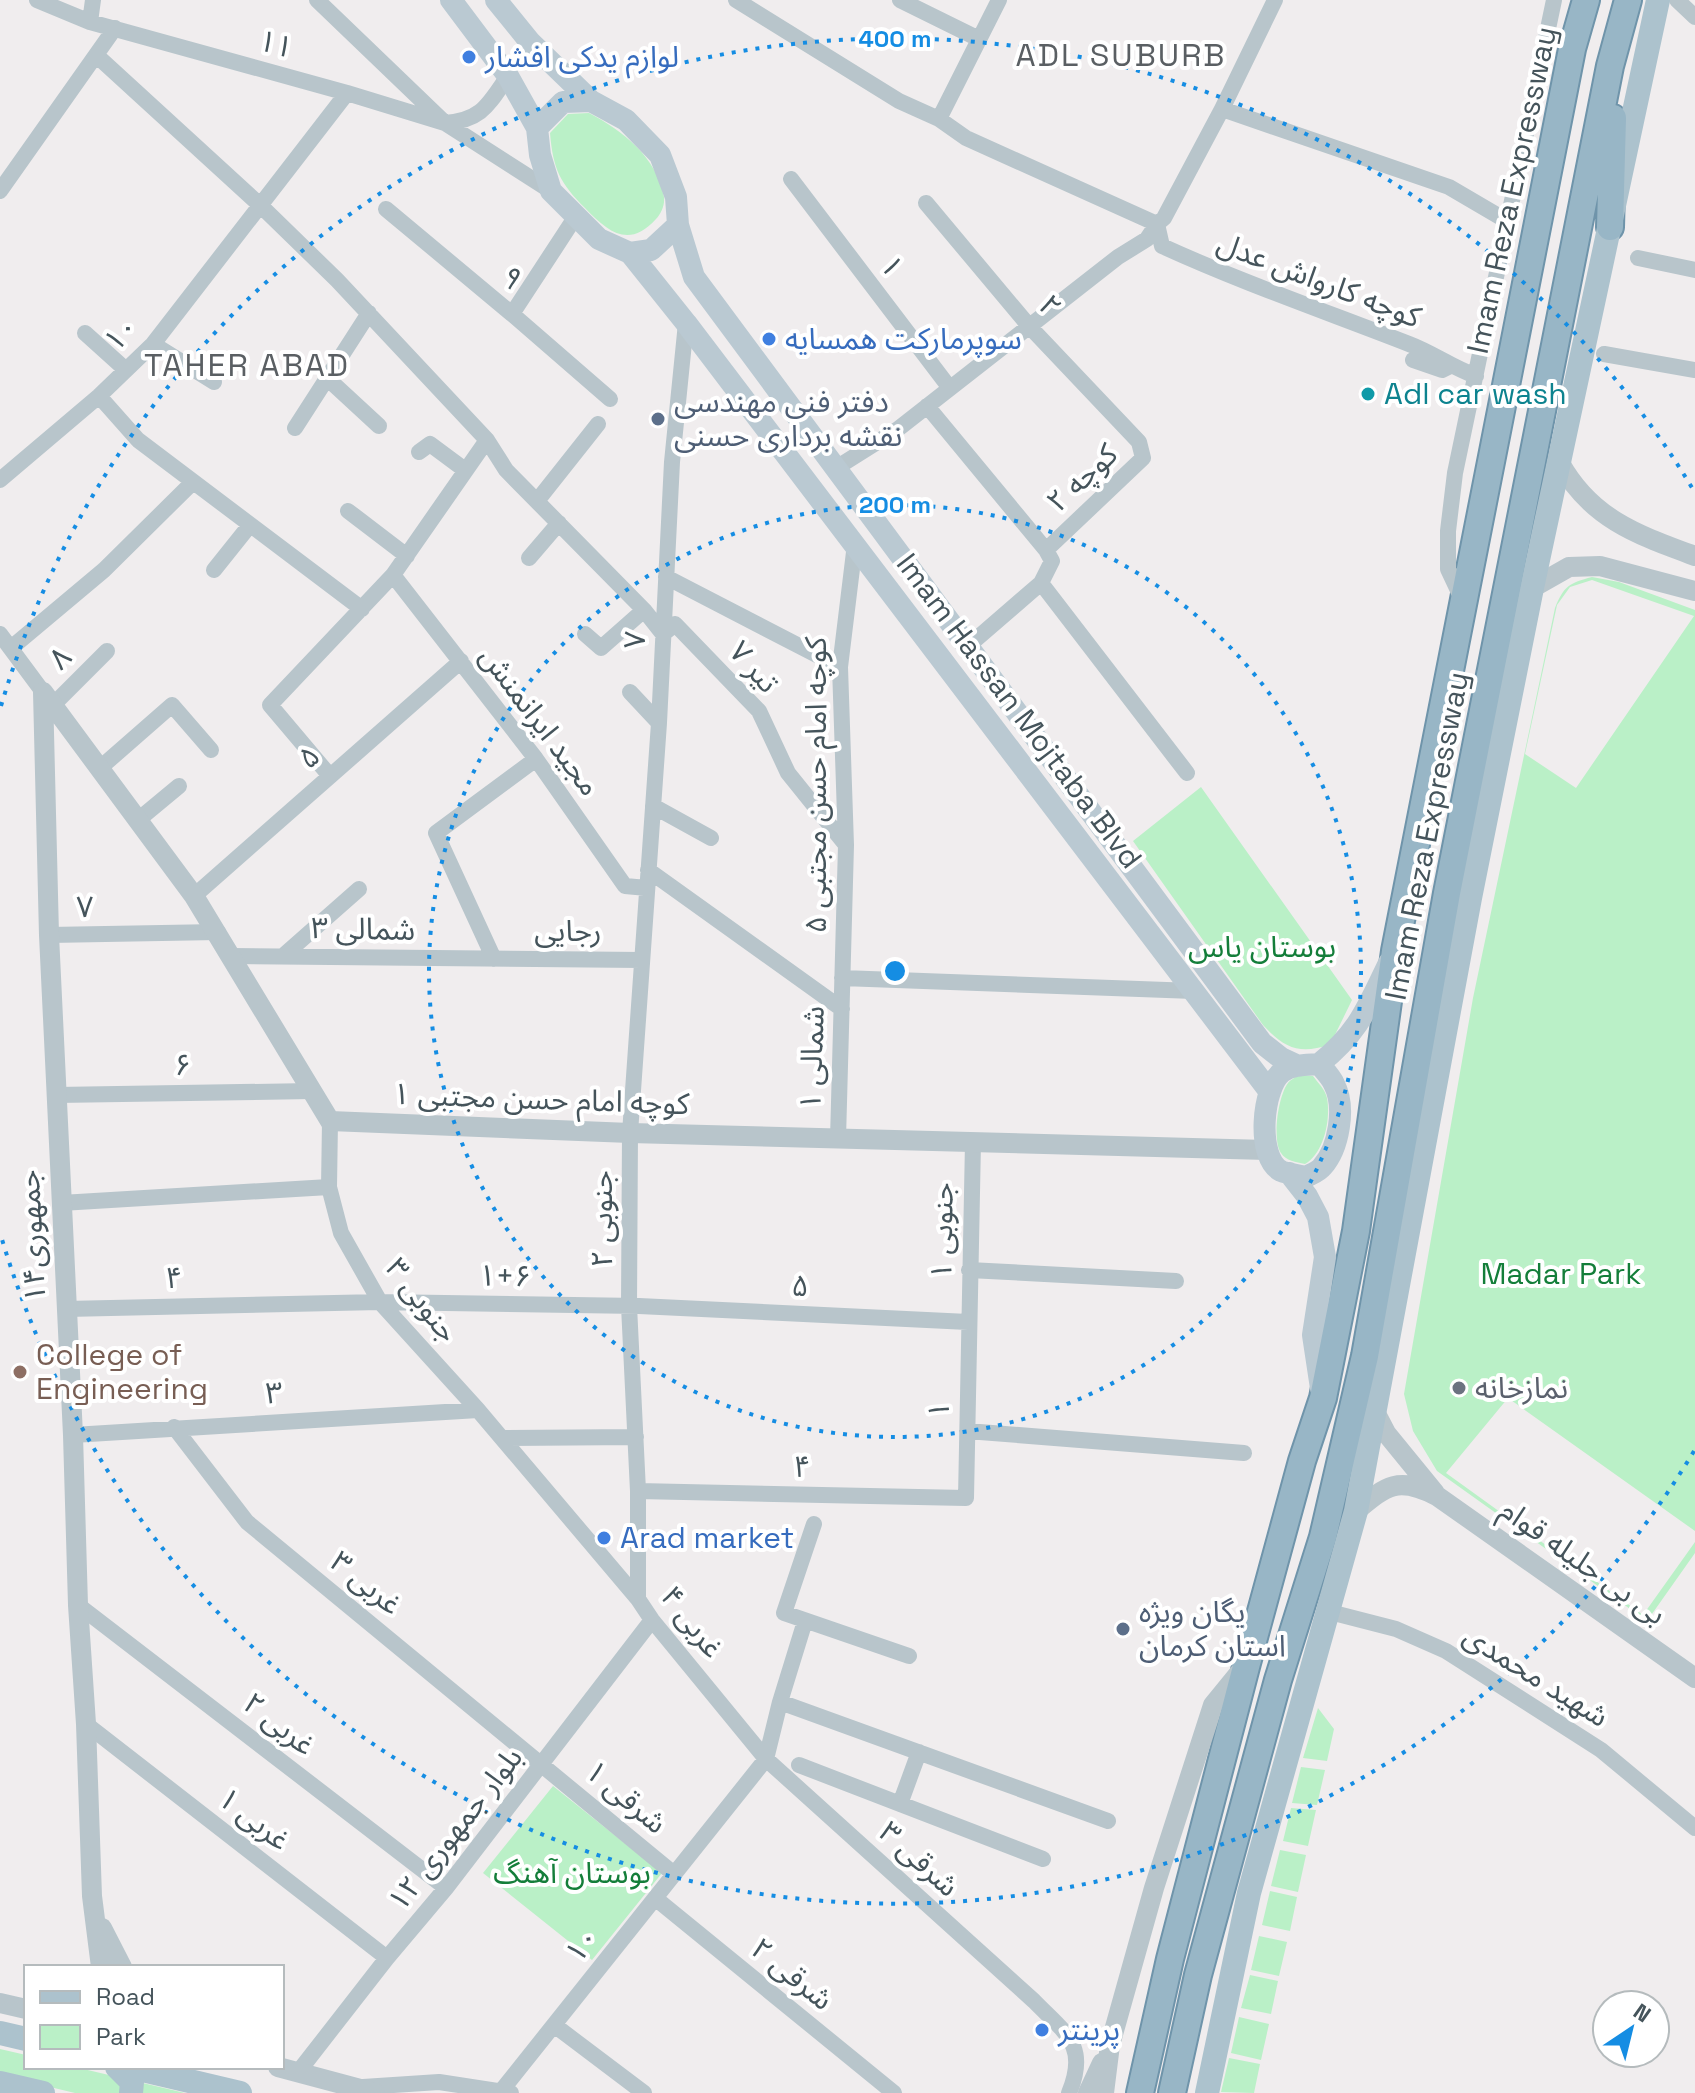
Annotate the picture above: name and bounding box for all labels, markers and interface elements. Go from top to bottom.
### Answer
street label: ۱۱ [254,20,298,67]
text: 400 m [859,23,931,54]
street label: Imam Reza Expressway [1458,23,1565,357]
district label: ADL SUBURB [1016,35,1226,75]
place label: لوازم یدکی افشار [484,37,679,79]
marker: لوازم یدکی افشار [460,48,478,66]
street label: کوچه کارواش عدل [1212,223,1427,337]
street label: ۱ [872,247,913,284]
street label: ۹ [493,257,531,298]
street label: ۲ [1030,286,1071,325]
street label: ۱۰ [95,308,147,360]
place label: سوپرمارکت همسایه [785,319,1022,358]
marker: سوپرمارکت همسایه [760,330,778,348]
district label: TAHER ABAD [144,345,350,385]
place label: Adl car wash [1384,374,1567,413]
place label: دفتر فنی مهندسی نقشه برداری حسنی [674,382,902,455]
marker: Adl car wash [1359,385,1377,403]
marker: دفتر فنی مهندسی نقشه برداری حسنی [649,410,667,428]
street label: کوچه ۲ [1038,434,1126,520]
text: 200 m [859,489,931,520]
street label: Imam Hassan Mojtaba Blvd [888,545,1151,876]
street label: ۷ [615,630,654,650]
street label: ۷ تیر [721,632,788,701]
street label: کوچه امام حسن مجتبی ۵ [796,636,838,933]
street label: ۸ [40,638,80,678]
street label: مجید ایرانمنش [471,638,609,803]
street label: Imam Reza Expressway [1376,669,1477,1003]
street label: ۵ [289,736,328,777]
street label: ۷ [76,887,94,926]
street label: ۳ شمالی [310,908,416,949]
street label: رجایی [534,911,602,950]
park label: بوستان یاس [1188,927,1336,966]
centre of rings [881,957,909,985]
street label: ۱ شمالی [790,1005,833,1111]
street label: ۶ [174,1045,192,1084]
street label: کوچه امام حسن مجتبی ۱ [392,1074,690,1126]
street label: جمهوری۱۴ [9,1169,54,1303]
street label: ۲ جنوبی [582,1170,621,1268]
street label: ۱ جنوبی [921,1182,962,1280]
street label: ۳ جنوبی [377,1249,468,1350]
park label: Madar Park [1481,1254,1641,1293]
street label: ۱+۶ [478,1256,532,1295]
street label: ۴ [165,1258,183,1297]
street label: ۵ [790,1266,810,1305]
place label: College of Engineering [36,1335,208,1408]
marker: College of Engineering [11,1363,29,1381]
place label: نمازخانه [1475,1368,1568,1407]
street label: ۳ [264,1373,284,1412]
marker: نمازخانه [1450,1379,1468,1397]
street label: ۱‍ [919,1401,958,1419]
street label: ۴ [793,1447,811,1486]
street label: بی بی جلیله قوام [1491,1490,1674,1636]
place label: Arad market [620,1518,794,1557]
marker: Arad market [595,1529,613,1547]
street label: ۳ غربی [323,1542,410,1623]
street label: ۴ غربی [652,1578,733,1666]
place label: یگان ویژه استان کرمان [1139,1592,1286,1665]
street label: شهید محمدی [1456,1615,1616,1736]
marker: یگان ویژه استان کرمان [1114,1620,1132,1638]
street label: ۲ غربی [235,1683,323,1764]
street label: بلوار جمهوری ۱۲ [378,1739,531,1918]
street label: شرقی ۱ [577,1751,675,1842]
street label: ۱ غربی [210,1778,298,1859]
street label: ۳ شرقی [871,1812,968,1905]
park label: بوستان آهنگ [493,1853,651,1892]
street label: ۱۰ [556,1919,608,1970]
street label: ۲ شرقی [743,1929,841,2019]
legend [24,1965,284,2069]
text: Road [96,1981,155,2012]
north arrow [1591,1989,1671,2069]
text: N [1628,1997,1657,2028]
place label: پرینتر [1057,2010,1120,2049]
text: Park [96,2021,146,2052]
marker: پرینتر [1033,2021,1051,2039]

